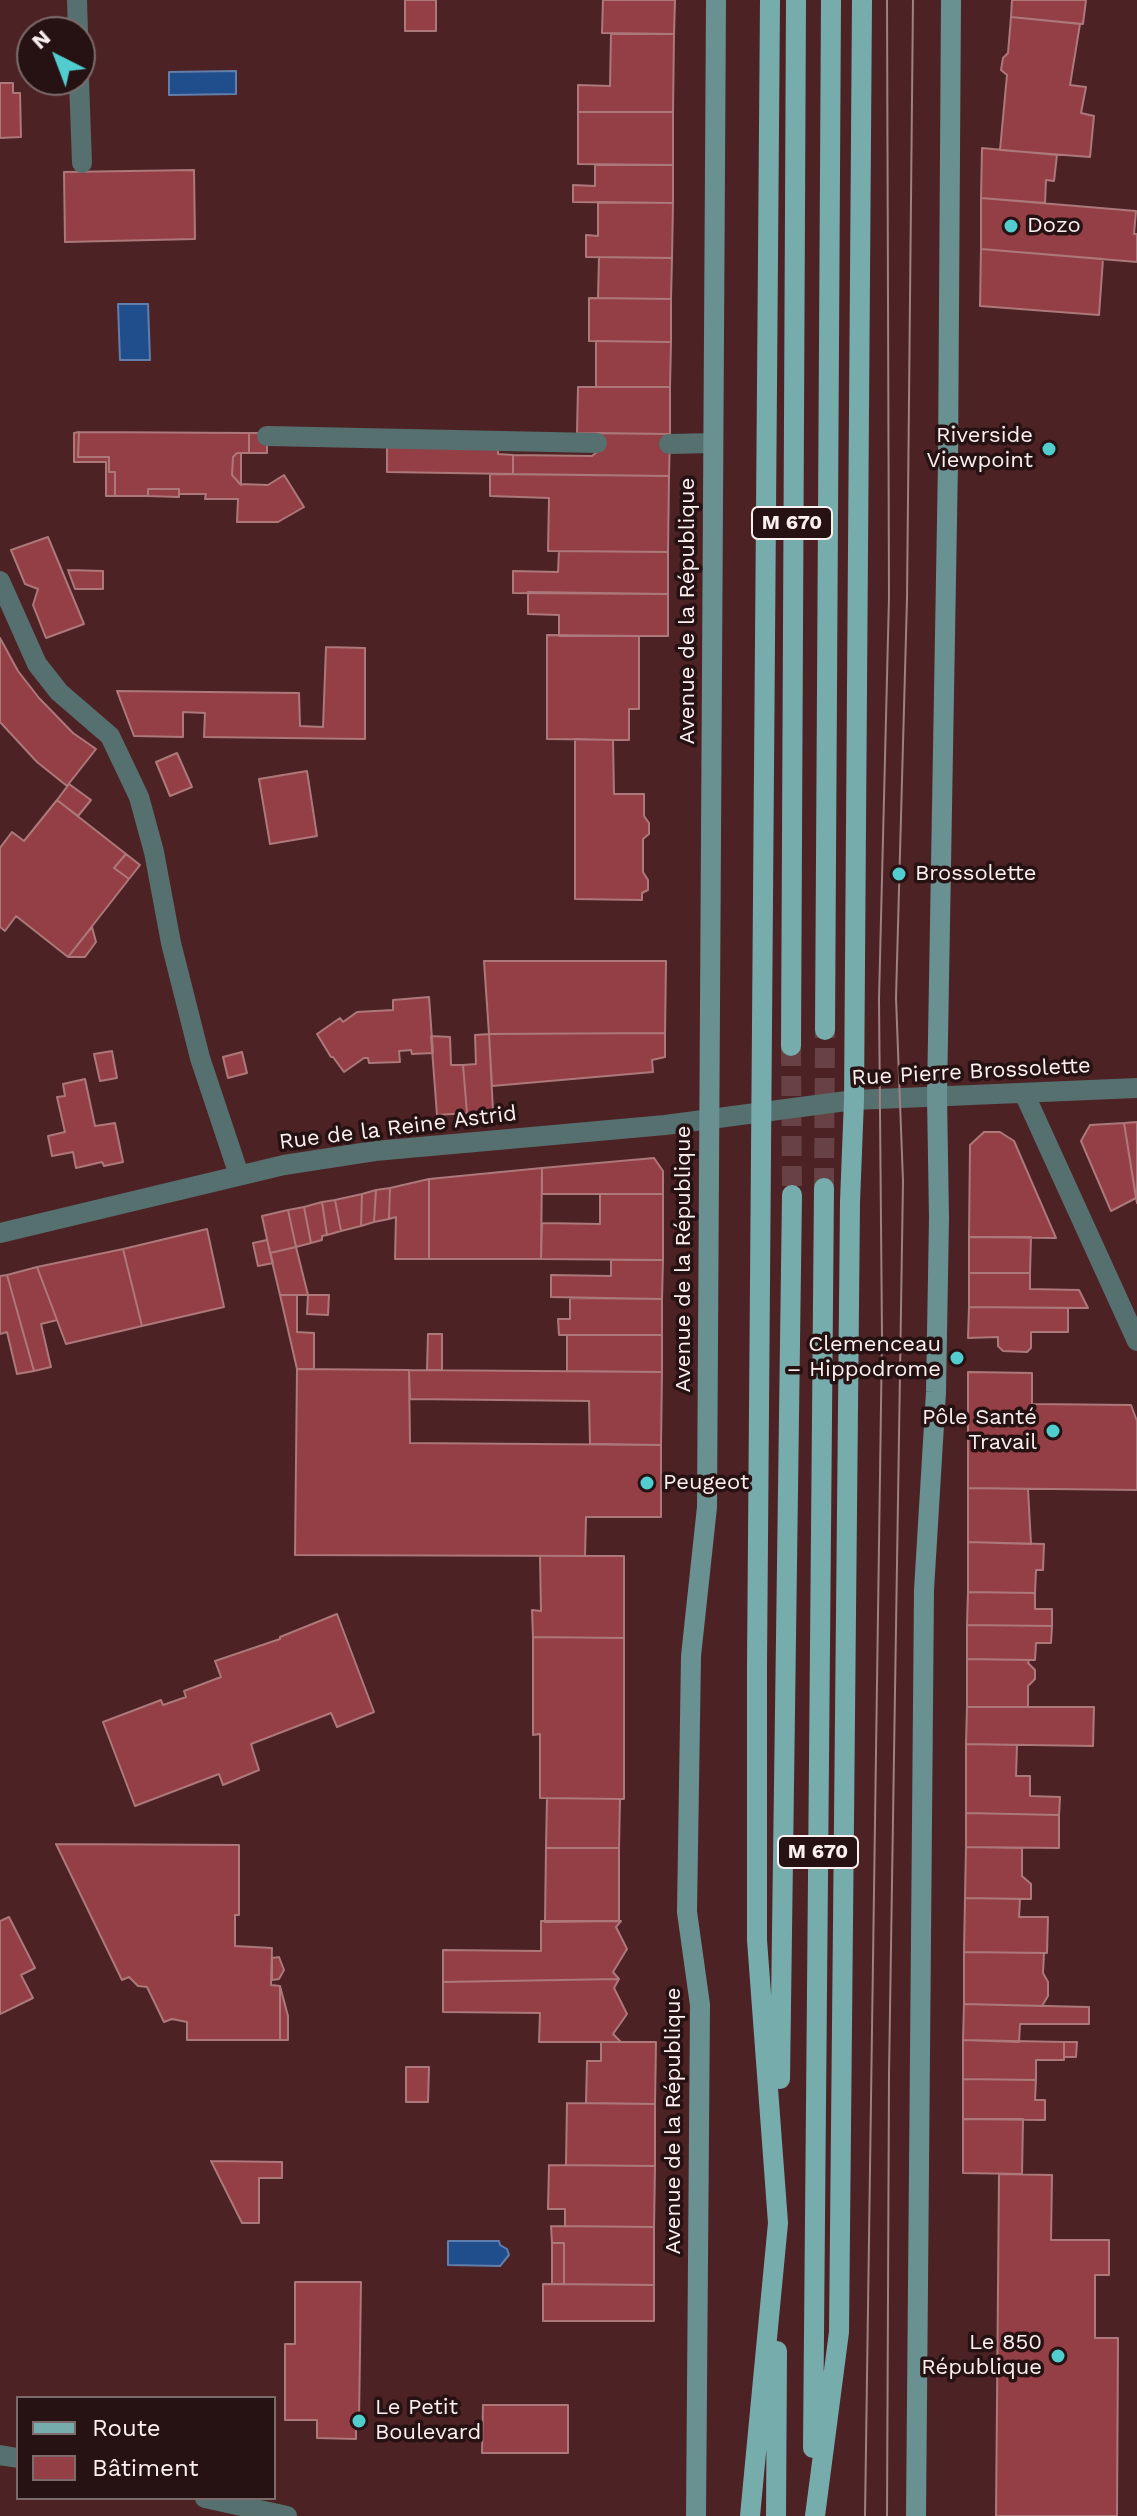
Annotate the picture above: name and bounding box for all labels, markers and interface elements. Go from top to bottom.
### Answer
north arrow [16,16,96,96]
text: N [27,25,55,54]
place label: Dozo [1027,213,1081,239]
marker: Dozo [1002,217,1020,235]
place label: Riverside Viewpoint [927,423,1033,474]
marker: Riverside Viewpoint [1040,440,1058,458]
street label: Avenue de la République [675,478,701,744]
road number: M 670 [752,507,832,539]
place label: Brossolette [915,861,1036,887]
marker: Brossolette [890,865,908,883]
street label: Rue Pierre Brossolette [851,1053,1091,1091]
street label: Rue de la Reine Astrid [278,1100,518,1156]
street label: Avenue de la République [671,1126,697,1392]
place label: Clemenceau – Hippodrome [787,1332,941,1384]
marker: Clemenceau – Hippodrome [948,1349,966,1367]
place label: Pôle Santé Travail [922,1405,1037,1456]
marker: Pôle Santé Travail [1044,1422,1062,1440]
place label: Peugeot [663,1470,749,1496]
marker: Peugeot [638,1474,656,1492]
road number: M 670 [778,1836,858,1868]
street label: Avenue de la République [661,1988,687,2254]
place label: Le 850 République [921,2330,1042,2382]
marker: Le 850 République [1049,2347,1067,2365]
place label: Le Petit Boulevard [375,2395,481,2446]
legend [16,2396,276,2500]
marker: Le Petit Boulevard [350,2412,368,2430]
text: Route [92,2414,161,2442]
text: Bâtiment [92,2454,199,2482]

